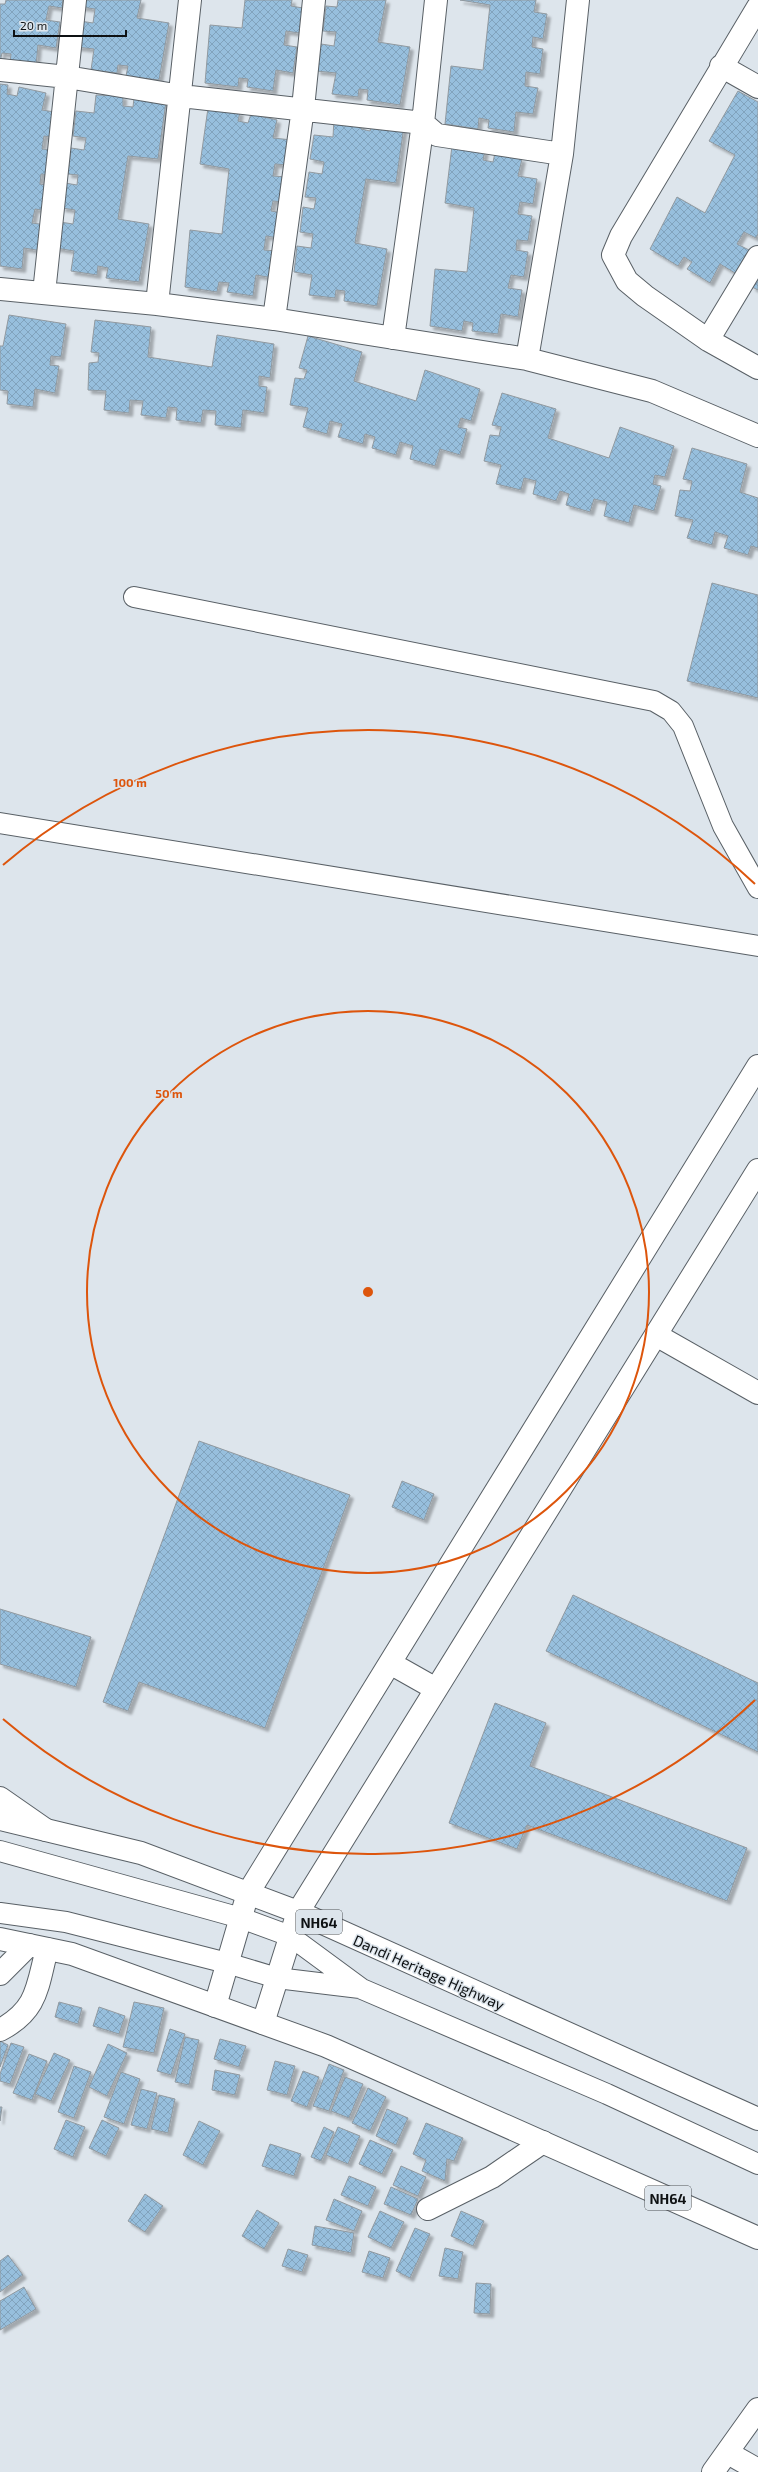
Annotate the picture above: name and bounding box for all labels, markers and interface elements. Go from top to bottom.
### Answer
scale bar [14,12,126,38]
text: 20 m [20,18,47,32]
text: 100 m [113,775,147,789]
text: 50 m [155,1086,183,1100]
centre of rings [361,1285,375,1299]
road number: NH64 [296,1910,342,1934]
street label: Dandi Heritage Highway [351,1931,507,2013]
road number: NH64 [645,2186,691,2210]

